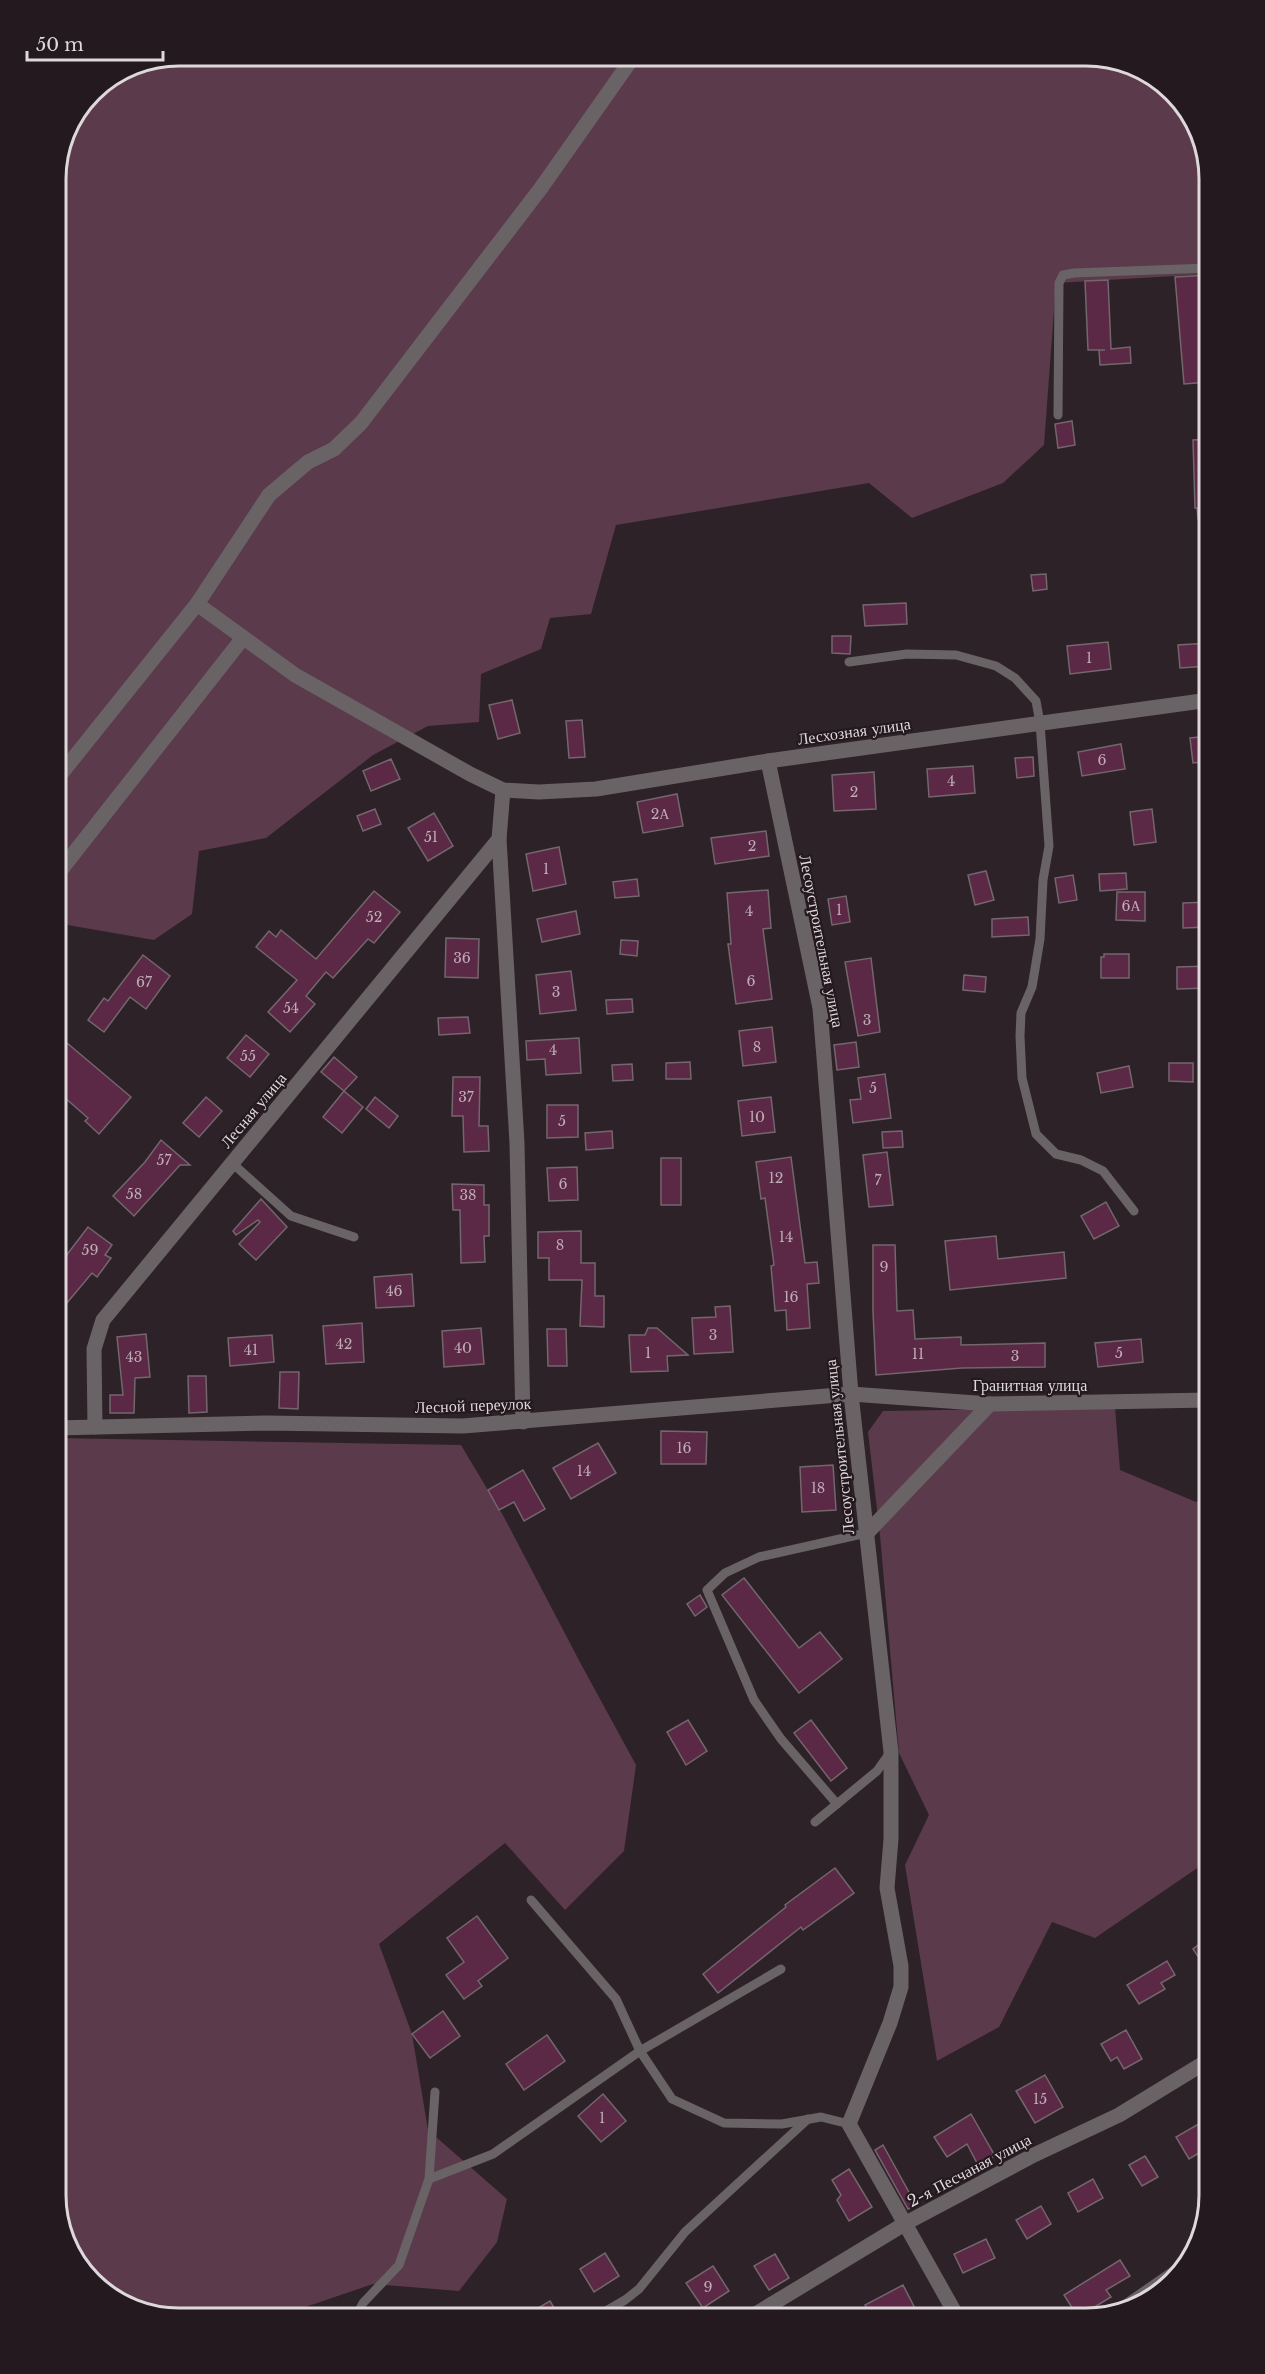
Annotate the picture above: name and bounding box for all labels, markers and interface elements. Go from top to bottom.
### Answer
scale bar [27,24,164,62]
text: 50 m [36,34,84,56]
house number: 1 [1086,649,1092,667]
street label: Лесхозная улица [796,713,912,749]
house number: 6 [1097,751,1107,769]
house number: 4 [947,772,955,790]
house number: 2 [850,783,858,801]
house number: 2А [651,805,670,823]
house number: 51 [424,828,438,846]
house number: 2 [748,837,756,855]
street label: Лесоустроительная улица [795,853,849,1029]
house number: 1 [543,860,549,878]
house number: 6А [1121,897,1141,915]
house number: 1 [836,901,842,919]
house number: 4 [745,902,753,920]
house number: 52 [366,908,382,926]
house number: 36 [453,949,471,967]
house number: 6 [746,972,756,990]
house number: 67 [136,973,153,991]
house number: 3 [552,983,560,1001]
house number: 54 [283,999,299,1017]
house number: 3 [863,1011,871,1029]
house number: 8 [753,1038,761,1056]
house number: 4 [549,1041,557,1059]
house number: 55 [240,1047,256,1065]
street label: Лесная улица [216,1068,290,1152]
house number: 5 [869,1079,877,1097]
house number: 37 [458,1088,475,1106]
house number: 10 [749,1108,765,1126]
house number: 5 [558,1112,566,1130]
house number: 57 [157,1151,172,1169]
house number: 12 [769,1169,783,1187]
house number: 7 [874,1171,882,1189]
house number: 6 [558,1175,568,1193]
house number: 58 [126,1185,142,1203]
house number: 38 [459,1186,477,1204]
house number: 14 [779,1228,793,1246]
house number: 8 [556,1236,564,1254]
house number: 59 [82,1241,98,1259]
house number: 9 [879,1258,889,1276]
house number: 46 [385,1282,403,1300]
house number: 16 [783,1288,799,1306]
house number: 3 [709,1326,717,1344]
house number: 42 [336,1335,352,1353]
house number: 40 [454,1339,472,1357]
house number: 41 [244,1341,258,1359]
house number: 1 [645,1344,651,1362]
house number: 5 [1115,1344,1123,1362]
house number: 11 [912,1345,924,1363]
house number: 3 [1011,1347,1019,1365]
house number: 43 [126,1348,142,1366]
street label: Лесоустроительная улица [820,1358,858,1536]
street label: Гранитная улица [973,1375,1087,1395]
street label: Лесной переулок [414,1393,532,1417]
house number: 16 [676,1439,692,1457]
house number: 14 [577,1462,591,1480]
house number: 18 [811,1479,825,1497]
house number: 15 [1033,2090,1047,2108]
house number: 1 [599,2109,605,2127]
street label: 2-я Песчаная улица [904,2129,1034,2211]
house number: 9 [703,2278,713,2296]

